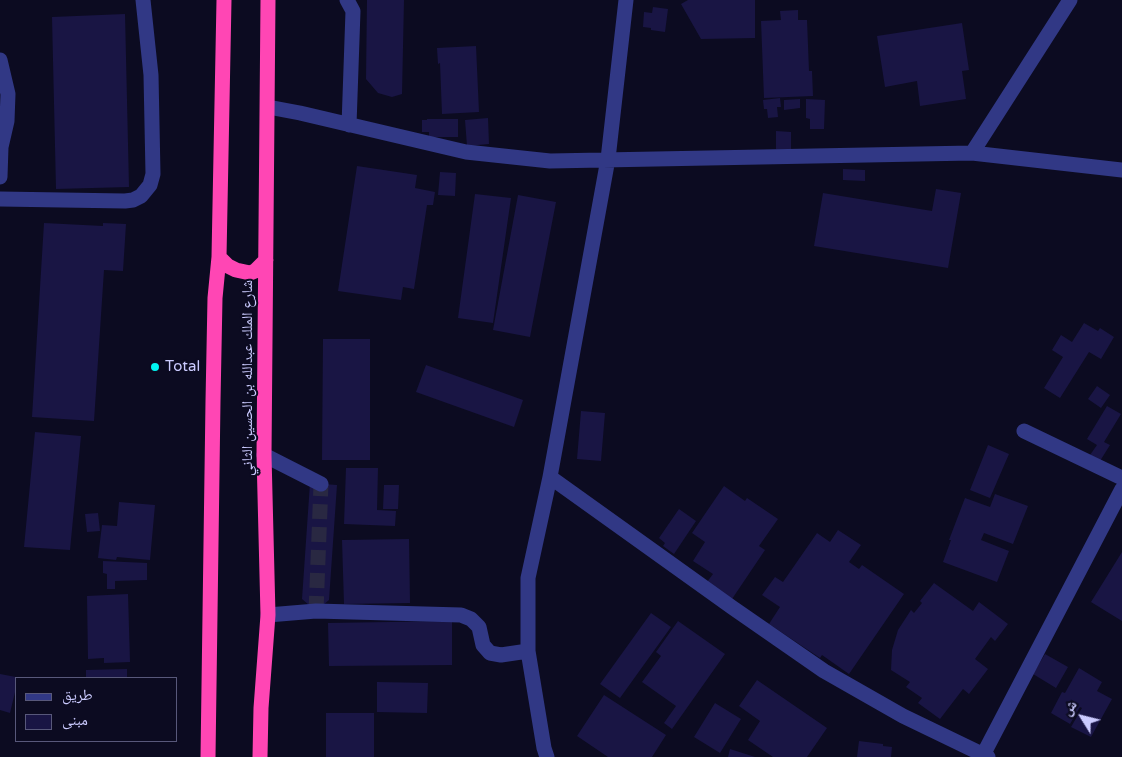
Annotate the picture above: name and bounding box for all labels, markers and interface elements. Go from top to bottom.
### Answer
street label: شارع الملك عبدالله بن الحسين الثاني [239,280,257,476]
place label: Total [165,358,200,376]
marker: Total [149,361,161,373]
legend [15,677,178,742]
text: طريق [62,686,93,704]
north arrow [1057,692,1107,742]
text: ش [1058,697,1081,719]
text: مبنى [62,711,88,729]

